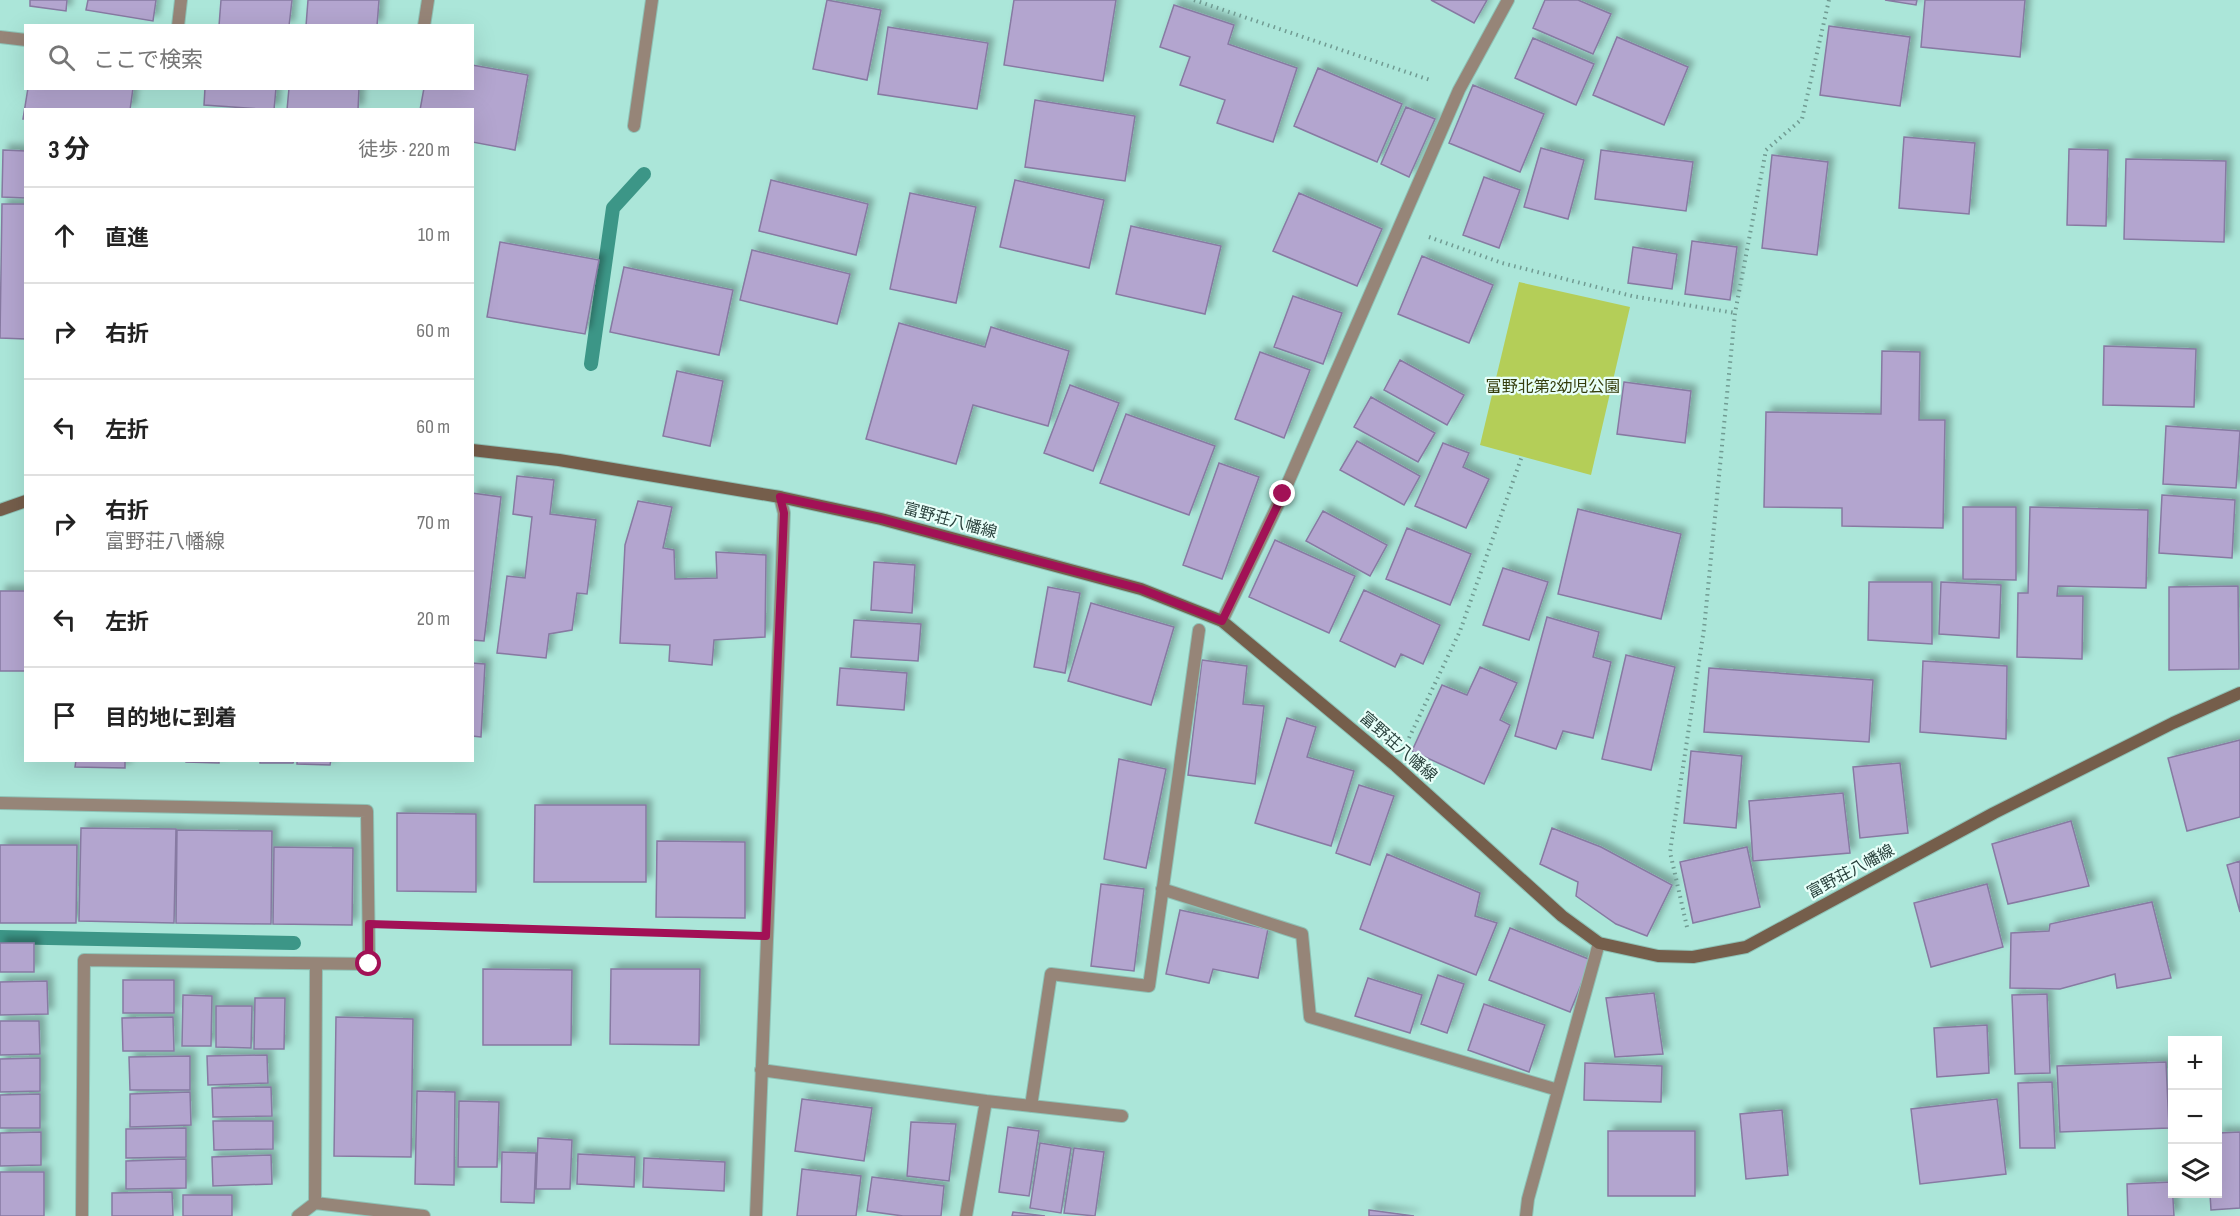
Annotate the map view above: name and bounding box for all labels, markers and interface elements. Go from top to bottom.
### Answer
search box [24,24,474,90]
icon: search [45,41,78,74]
text: ここで検索 [93,47,203,74]
text: 3 分 [48,135,90,166]
text: 徒歩 · 220 m [358,138,450,162]
icon: ahead [48,219,81,252]
text: 10 m [418,223,450,247]
text: 直進 [105,225,149,252]
icon: right [48,315,81,348]
text: 60 m [416,319,450,343]
text: 右折 [105,321,149,348]
park label: 富野北第2幼児公園 [1486,378,1620,397]
icon: left [48,411,81,444]
text: 60 m [416,415,450,439]
text: 左折 [105,417,149,444]
route end [1269,480,1295,506]
text: 右折 [105,498,149,525]
street label: 富野荘八幡線 [901,499,999,543]
icon: right [48,507,81,540]
text: 70 m [417,511,450,535]
text: 富野荘八幡線 [105,530,225,554]
icon: left [48,603,81,636]
text: 20 m [417,607,450,631]
text: 左折 [105,609,149,636]
icon: arrive [48,699,81,732]
text: 目的地に到着 [105,705,237,732]
street label: 富野荘八幡線 [1356,708,1440,786]
street label: 富野荘八幡線 [1804,841,1898,903]
route start [355,950,381,976]
map controls [2168,1036,2222,1198]
button: + [2168,1036,2222,1090]
button: − [2168,1090,2222,1144]
button: layers [2168,1144,2222,1198]

